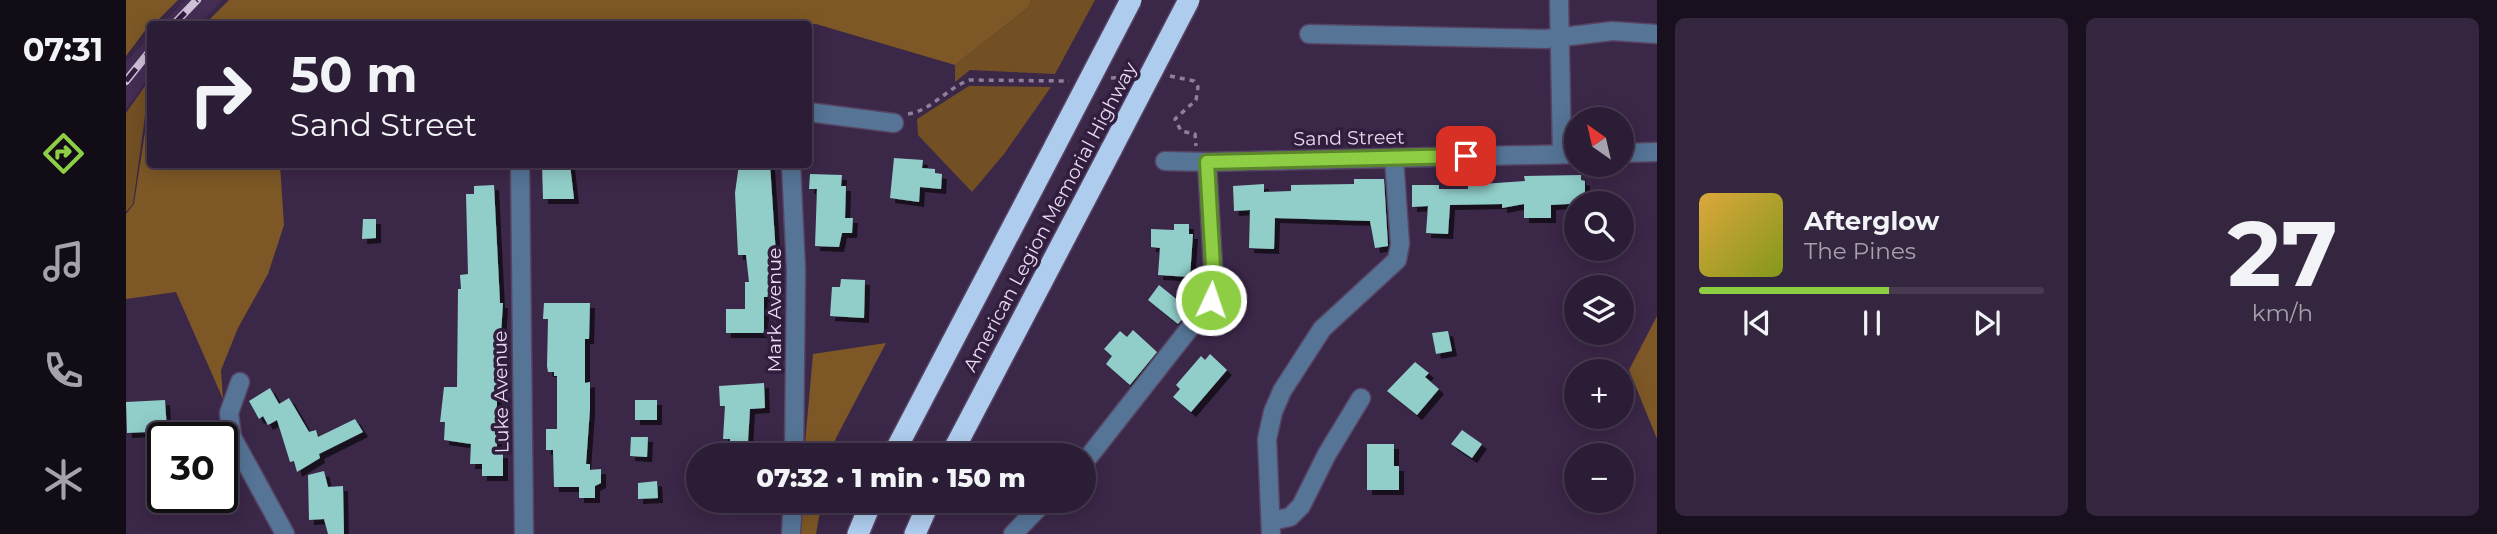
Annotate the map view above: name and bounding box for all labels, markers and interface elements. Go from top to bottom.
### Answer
text: 07:31 [23,30,103,69]
text: 50 m [290,45,418,104]
icon: right [175,49,266,140]
street label: American Legion Memorial Highway [958,58,1142,376]
text: Sand Street [290,105,477,144]
north arrow [1564,107,1634,177]
map controls [1564,107,1634,513]
street label: Sand Street [1293,126,1405,150]
pin [1436,126,1496,186]
icon: directions [39,129,88,178]
icon: arrive [1447,137,1485,175]
button: search [1564,191,1634,261]
text: 27 [2227,198,2338,309]
text: Afterglow [1804,205,1939,237]
icon: music [39,237,88,286]
text: The Pines [1804,237,1916,265]
street label: Mark Avenue [763,248,786,372]
position arrow [1174,263,1248,337]
button: layers [1564,275,1634,345]
text: km/h [2252,299,2313,327]
icon: previous [1738,304,1776,342]
icon: pause [1853,304,1891,342]
icon: next [1968,304,2006,342]
street label: Luke Avenue [488,330,514,454]
icon: phone [39,346,88,395]
button: + [1564,359,1634,429]
speed limit sign: 30 [147,422,238,513]
button: − [1564,443,1634,513]
icon: climate [39,455,88,504]
text: 07:32 · 1 min · 150 m [756,462,1026,494]

